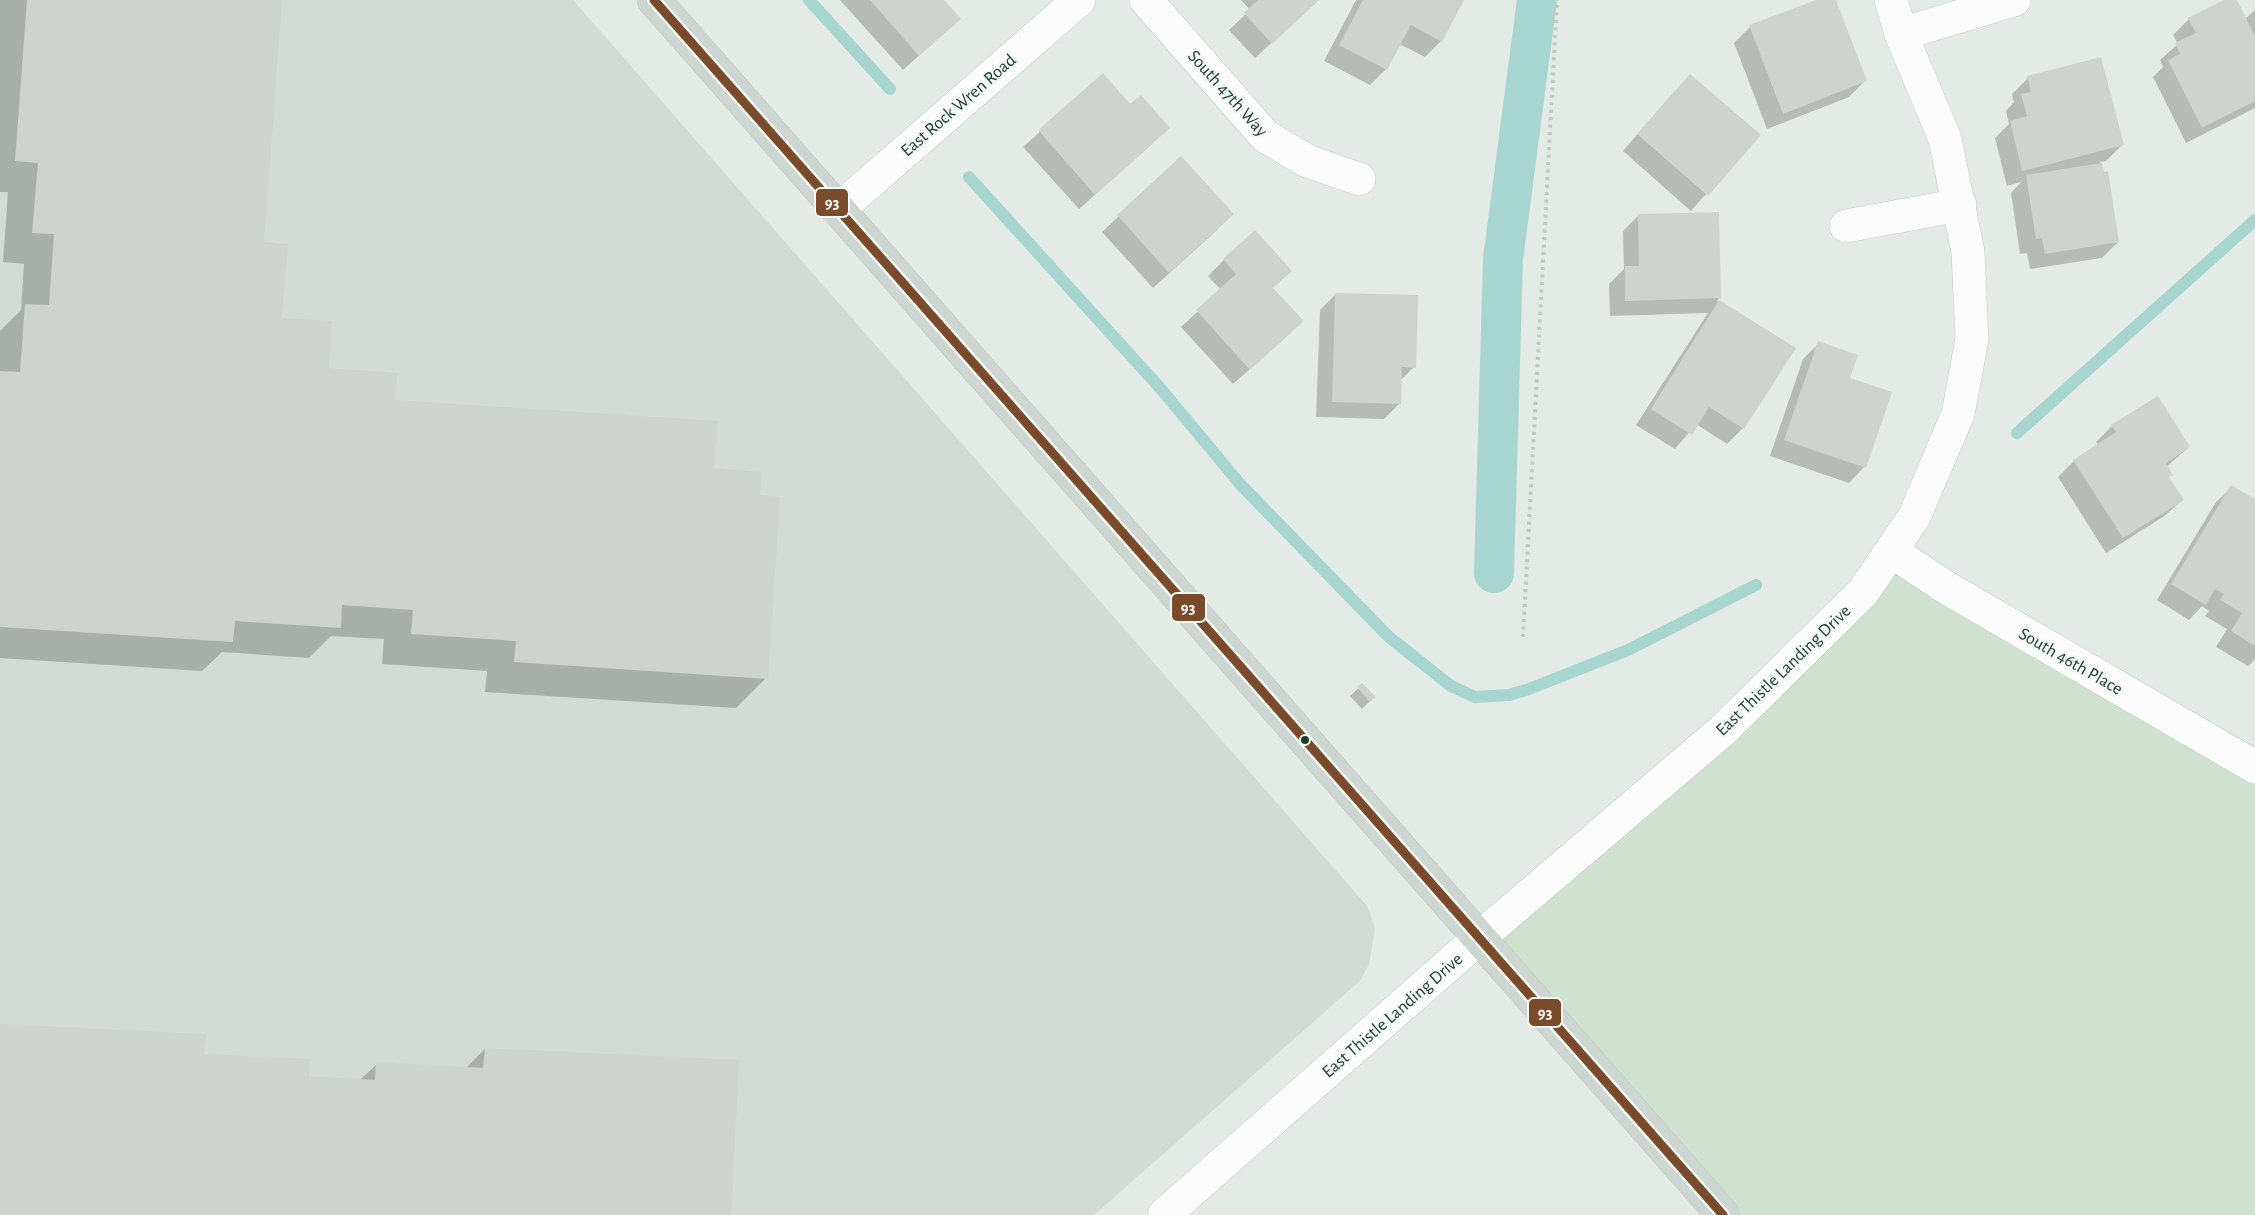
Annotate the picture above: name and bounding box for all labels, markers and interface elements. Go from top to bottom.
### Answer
street label: South 47th Way [1184,47,1271,141]
street label: East Rock Wren Road [898,51,1020,160]
line badge: 93 [815,188,849,217]
text: 93 [825,195,839,211]
line badge: 93 [1171,593,1206,622]
text: 93 [1181,600,1195,616]
street label: East Thistle Landing Drive [1713,602,1855,740]
street label: South 46th Place [2015,625,2126,699]
unlabelled marker [1299,734,1311,746]
street label: East Thistle Landing Drive [1319,950,1466,1081]
line badge: 93 [1528,998,1562,1027]
text: 93 [1538,1005,1552,1021]

